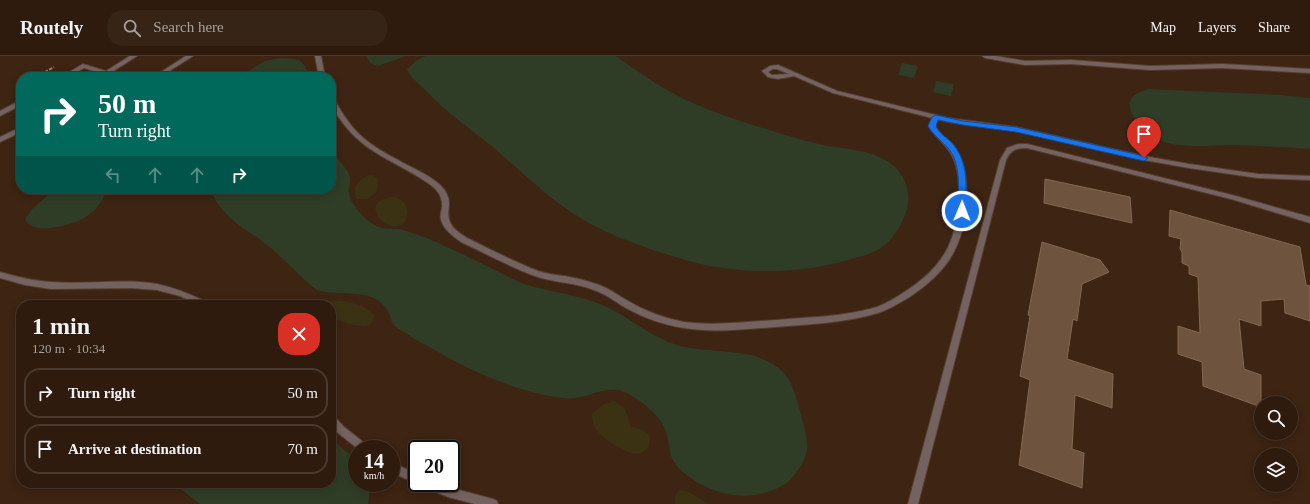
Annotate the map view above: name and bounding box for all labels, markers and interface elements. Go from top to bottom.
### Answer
search box [107,10,387,46]
text: Routely [20,17,83,38]
icon: search [121,17,143,39]
text: Search here [153,19,224,35]
text: Map [1150,20,1176,35]
text: Layers [1198,20,1236,35]
text: Share [1258,20,1290,35]
icon: right [32,88,84,140]
text: 50 m [98,88,156,119]
pin [1127,117,1161,158]
text: Turn right [98,121,171,141]
icon: arrive [1133,123,1155,145]
icon: left [102,164,124,186]
icon: ahead [144,164,166,186]
icon: ahead [186,164,208,186]
icon: right [228,164,250,186]
position arrow [941,190,983,232]
text: 1 min [32,313,90,339]
button: close [278,313,320,355]
text: 120 m · 10:34 [32,341,105,356]
icon: right [34,382,56,404]
text: Turn right [68,385,135,401]
text: 50 m [288,385,318,401]
map controls [1254,396,1298,492]
button: search [1254,396,1298,440]
icon: arrive [34,438,56,460]
speed limit sign: 20 [408,440,460,492]
text: Arrive at destination [68,441,201,457]
text: 70 m [288,441,318,457]
button: layers [1254,448,1298,492]
text: 14 [364,450,384,472]
text: km/h [364,470,384,481]

